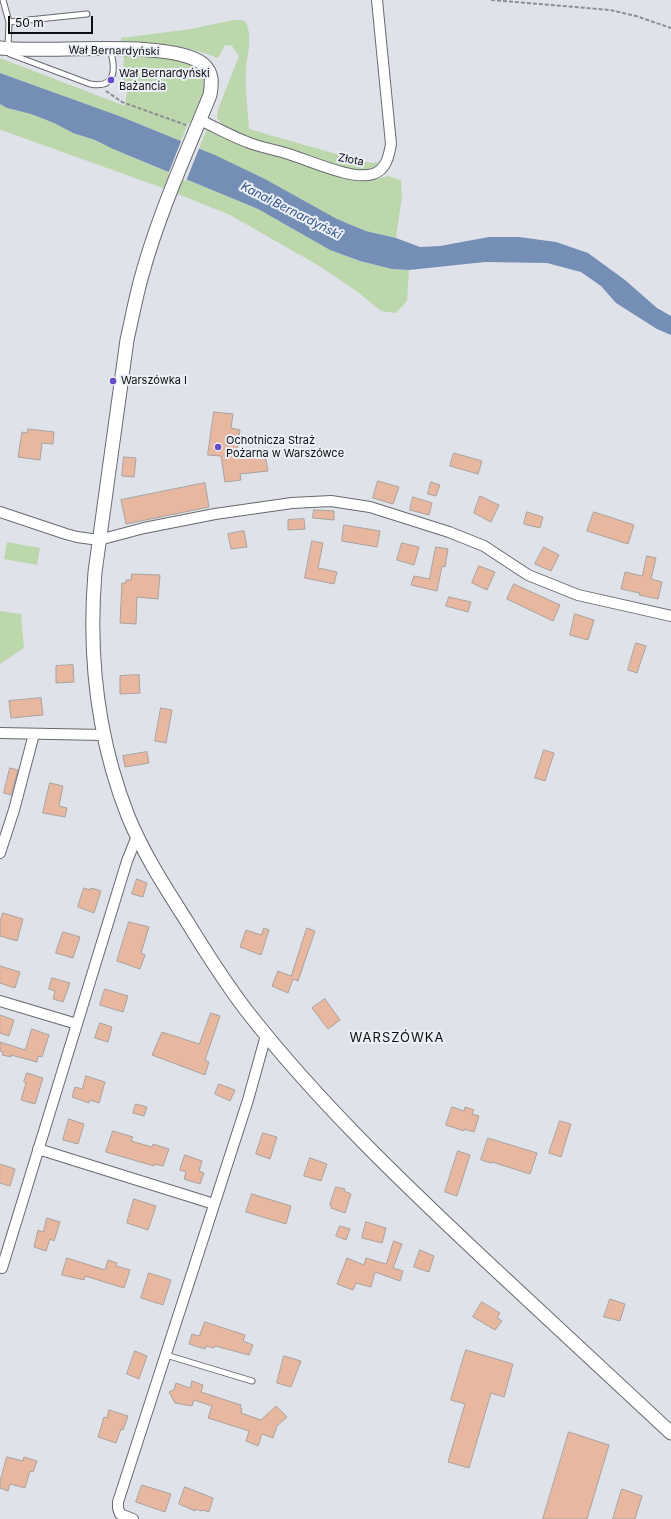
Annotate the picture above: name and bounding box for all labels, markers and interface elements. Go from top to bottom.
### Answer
scale bar [10,8,95,34]
text: 50 m [15,15,44,30]
street label: Wał Bernardyński [69,44,159,58]
place label: Wał Bernardyński Bażancia [119,67,210,93]
marker: Wał Bernardyński Bażancia [106,75,116,85]
street label: Złota [337,151,365,169]
water label: Kanał Bernardyński [238,179,344,243]
place label: Warszówka I [121,374,187,388]
marker: Warszówka I [108,376,118,386]
place label: Ochotnicza Straż Pożarna w Warszówce [226,434,344,460]
marker: Ochotnicza Straż Pożarna w Warszówce [213,442,223,452]
district label: WARSZÓWKA [350,1030,444,1046]

